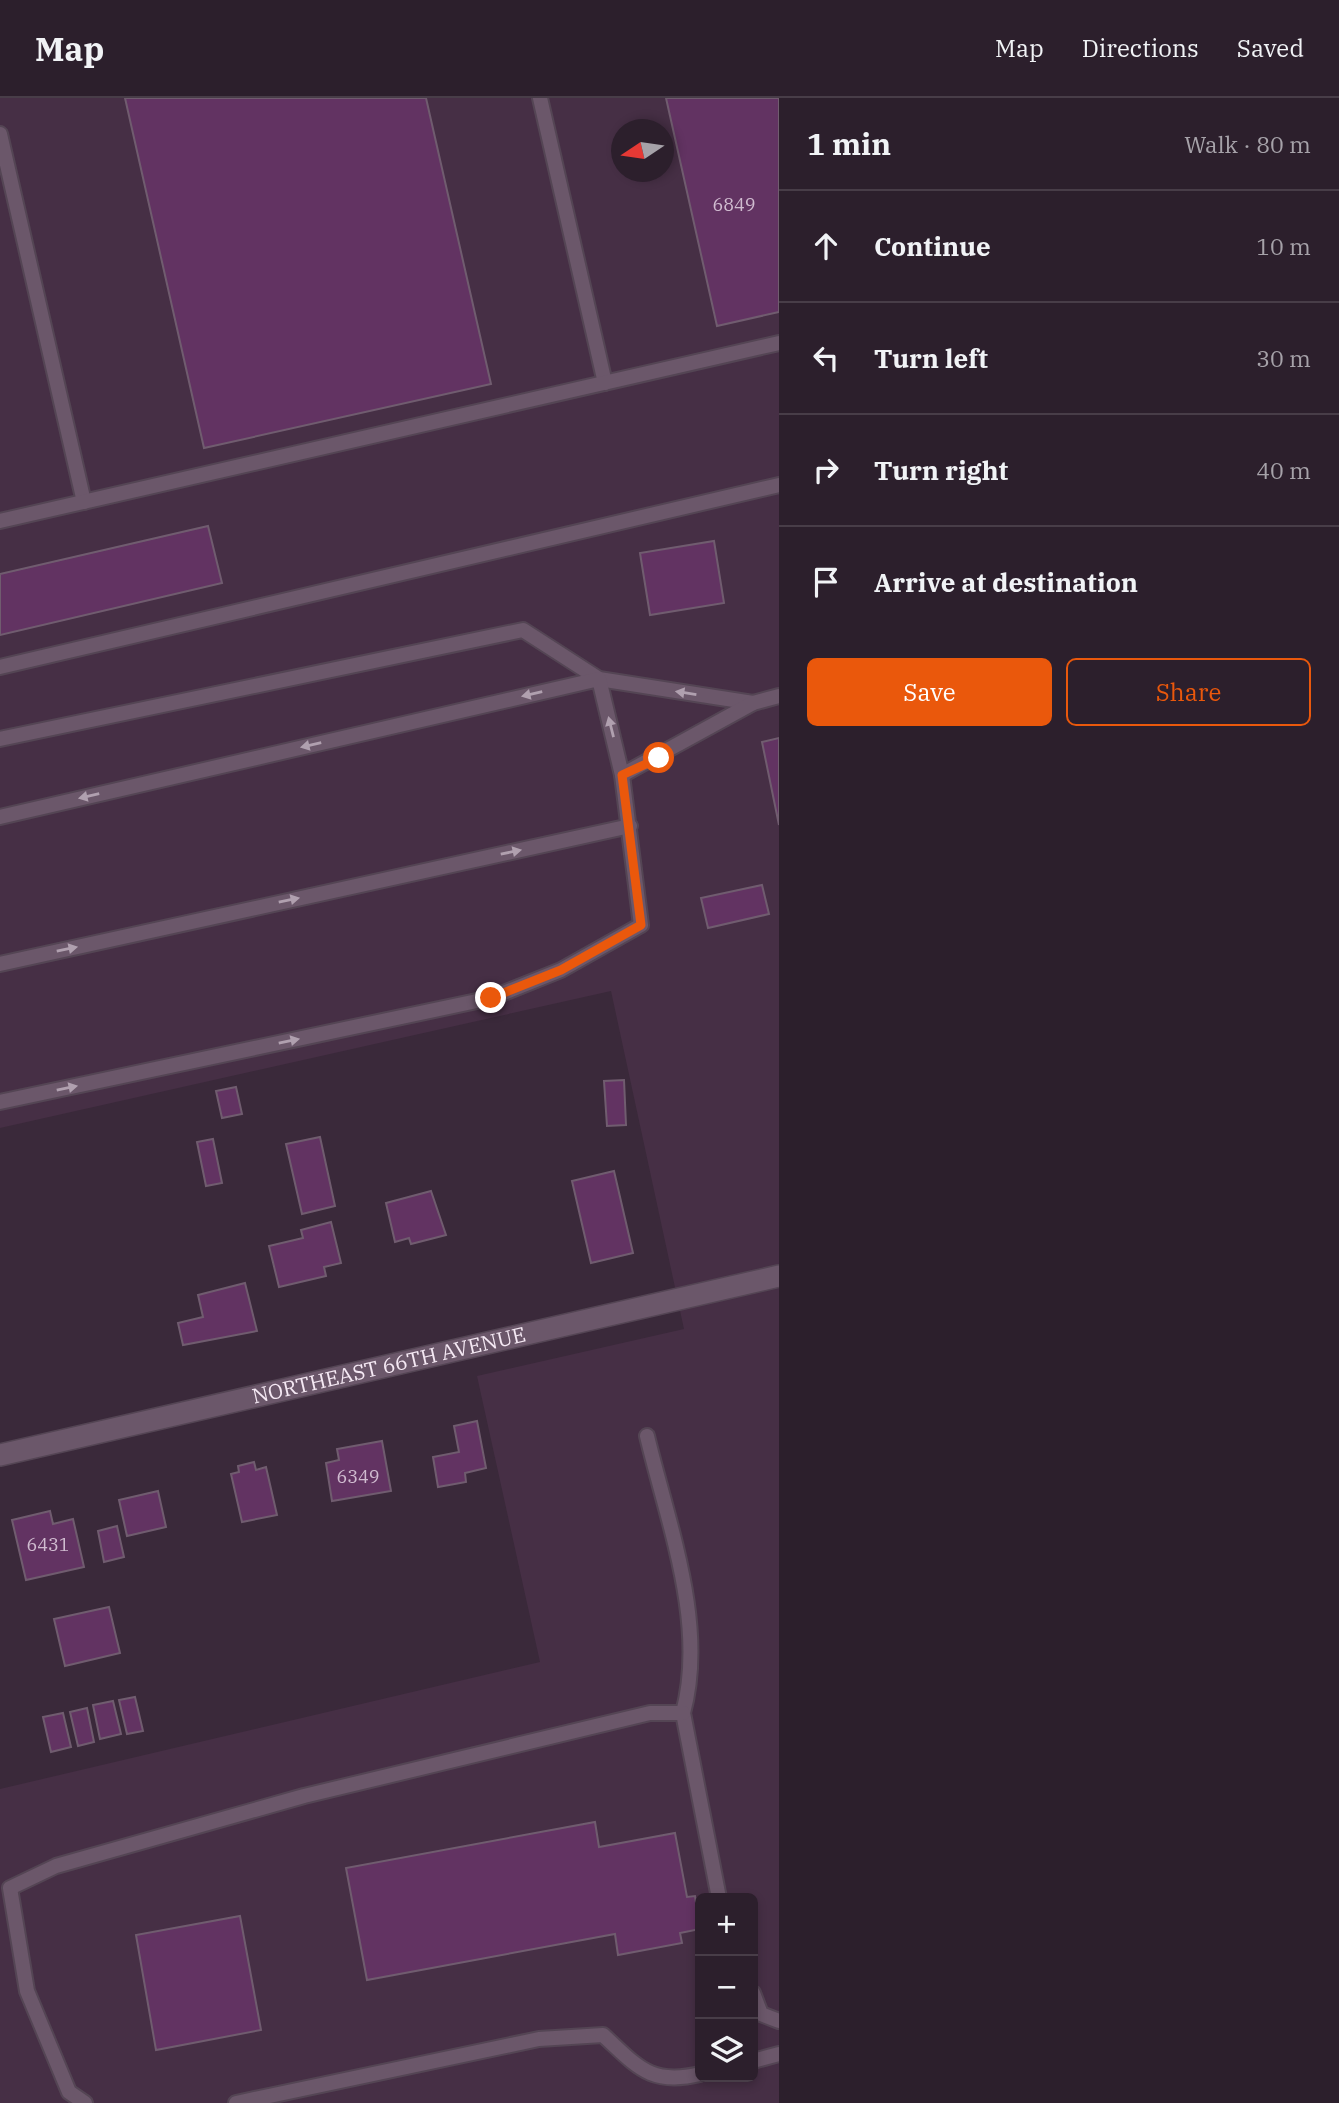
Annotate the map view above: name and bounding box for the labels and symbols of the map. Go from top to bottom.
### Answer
north arrow [611,119,674,182]
house number: 6849 [712,193,756,216]
one-way arrow [675,687,697,698]
one-way arrow [521,689,543,700]
one-way arrow [605,716,616,738]
one-way arrow [300,739,322,750]
route start [643,742,674,773]
one-way arrow [78,791,100,802]
one-way arrow [500,846,522,857]
one-way arrow [278,895,300,906]
one-way arrow [56,943,78,954]
route end [475,982,506,1013]
one-way arrow [278,1035,300,1046]
one-way arrow [56,1082,78,1093]
street label: NORTHEAST 66TH AVENUE [249,1320,528,1410]
house number: 6349 [336,1465,380,1488]
house number: 6431 [26,1533,70,1556]

